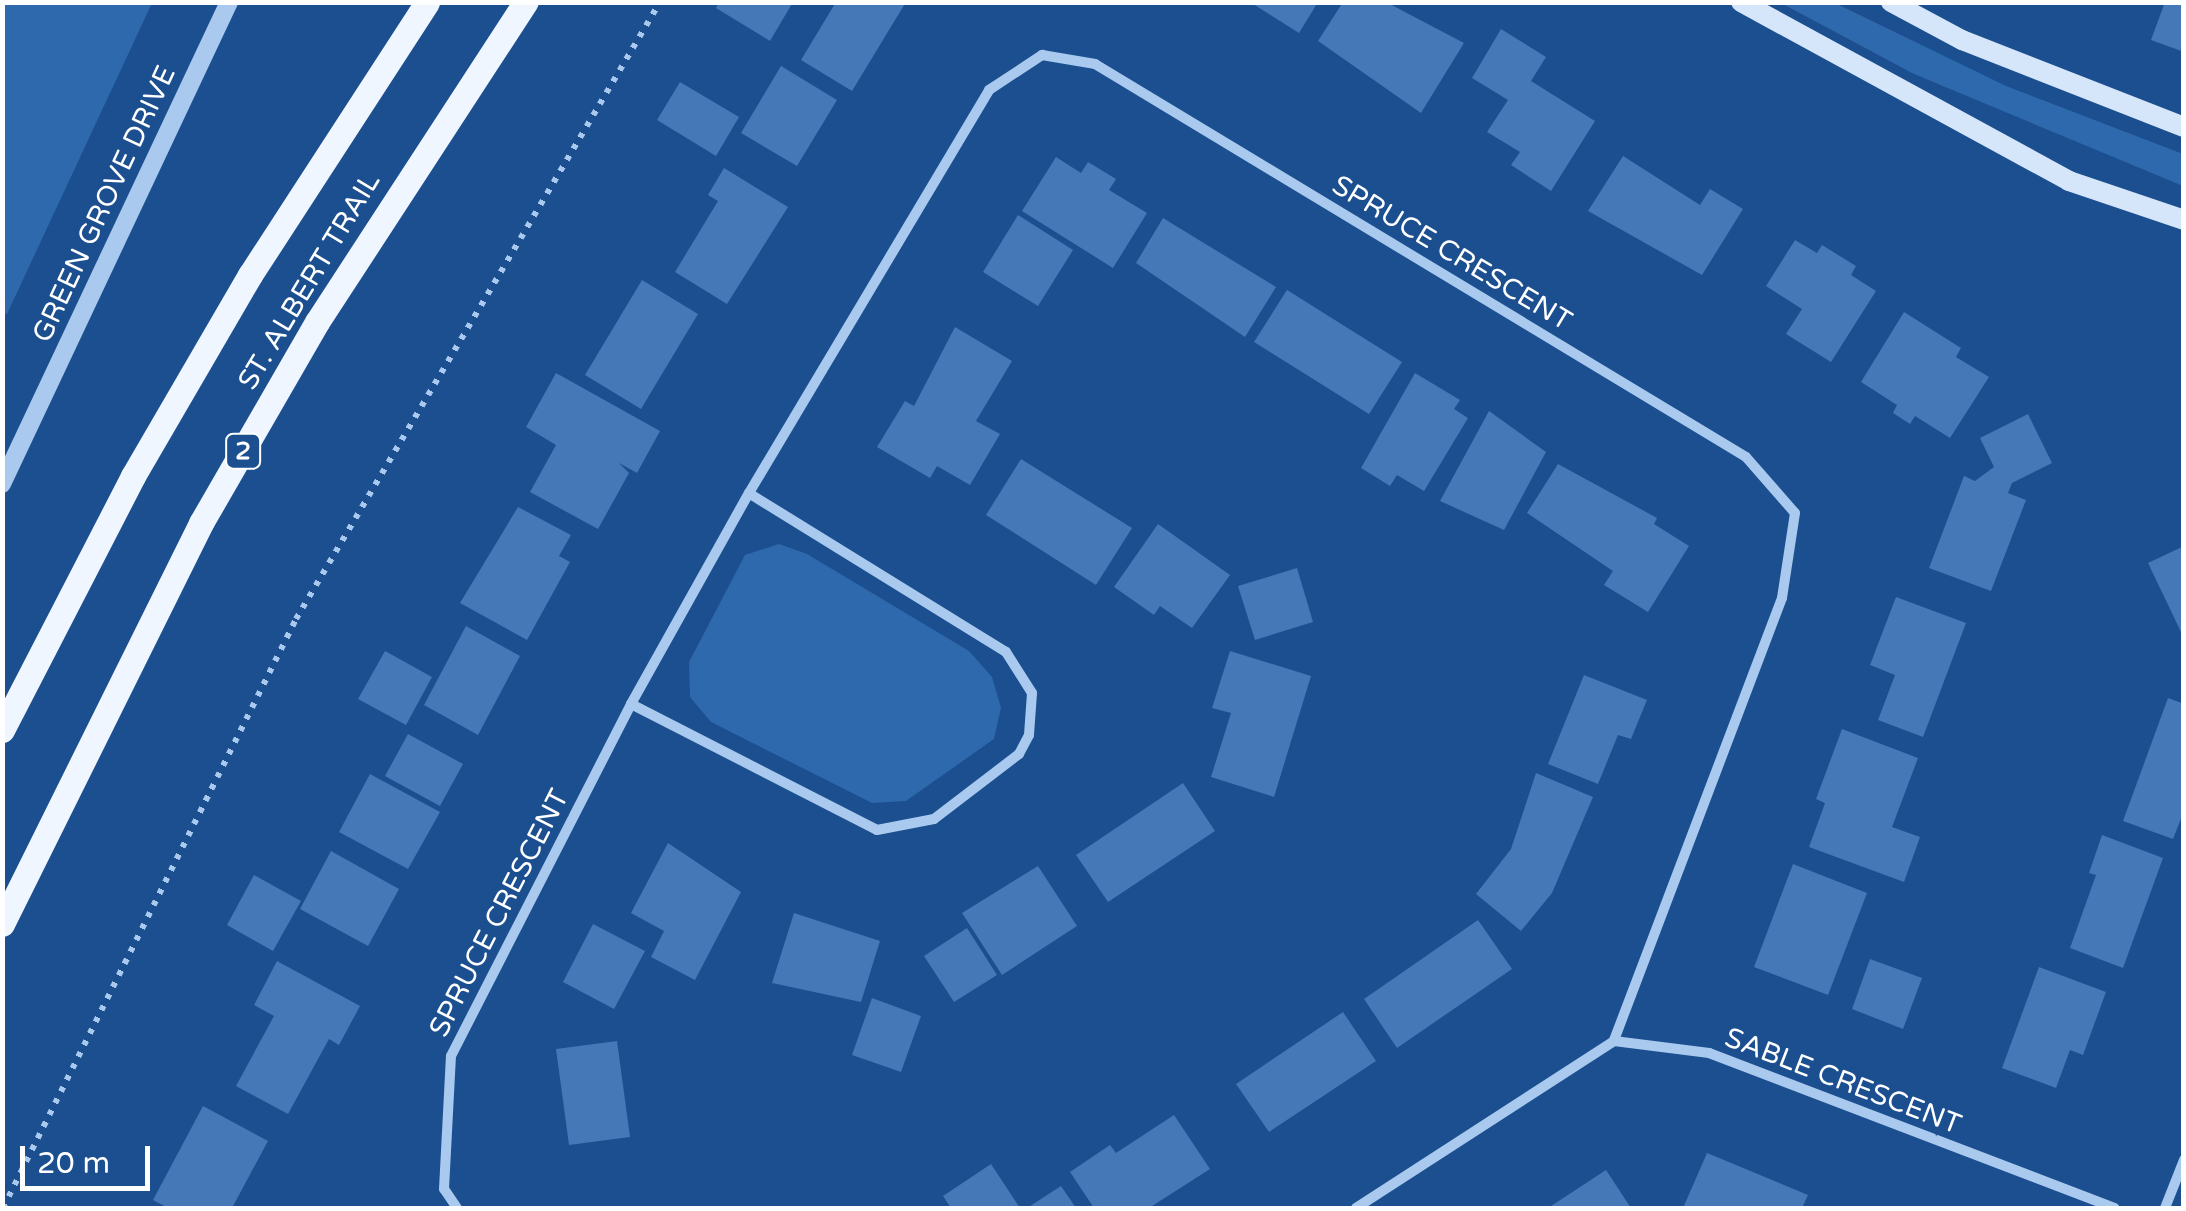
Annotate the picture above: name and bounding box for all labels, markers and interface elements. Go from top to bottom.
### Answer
street label: GREEN GROVE DRIVE [25,61,183,347]
street label: ST. ALBERT TRAIL [231,167,387,395]
street label: SPRUCE CRESCENT [1326,168,1578,338]
road number: 2 [223,431,263,471]
street label: SPRUCE CRESCENT [422,784,576,1042]
street label: SABLE CRESCENT [1720,1020,1966,1142]
scale bar [25,1126,155,1188]
text: 20 m [37,1145,110,1182]

